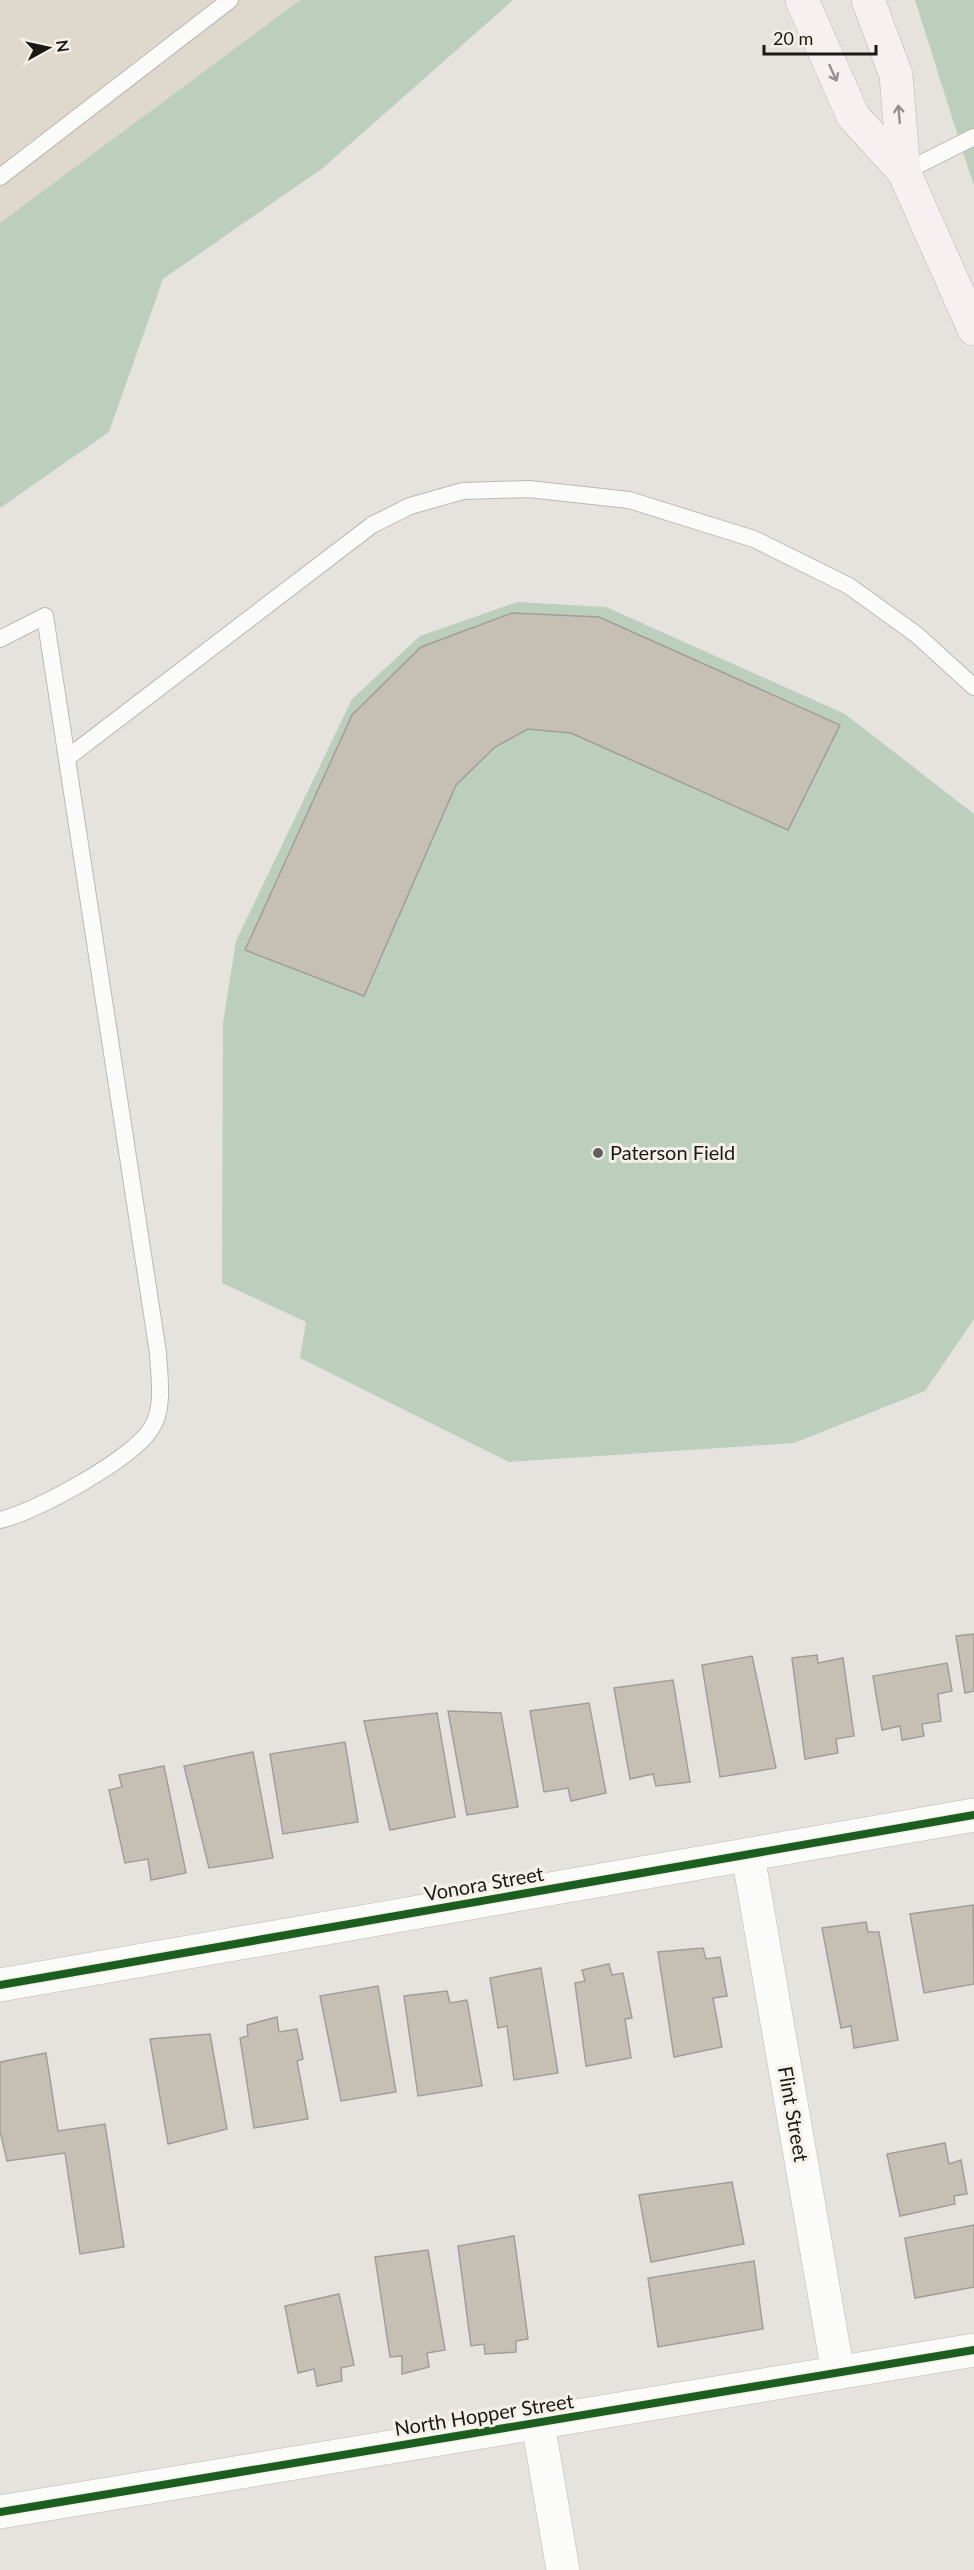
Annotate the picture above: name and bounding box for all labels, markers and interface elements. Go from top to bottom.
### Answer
north arrow [18,18,78,78]
scale bar [764,18,876,56]
text: 20 m [773,27,813,49]
text: N [53,38,74,53]
one-way arrow [828,64,839,82]
one-way arrow [893,105,904,125]
place label: Paterson Field [610,1140,735,1164]
marker: Paterson Field [591,1146,605,1160]
street label: Vonora Street [422,1861,545,1905]
street label: Flint Street [774,2064,814,2163]
street label: North Hopper Street [393,2388,575,2440]

